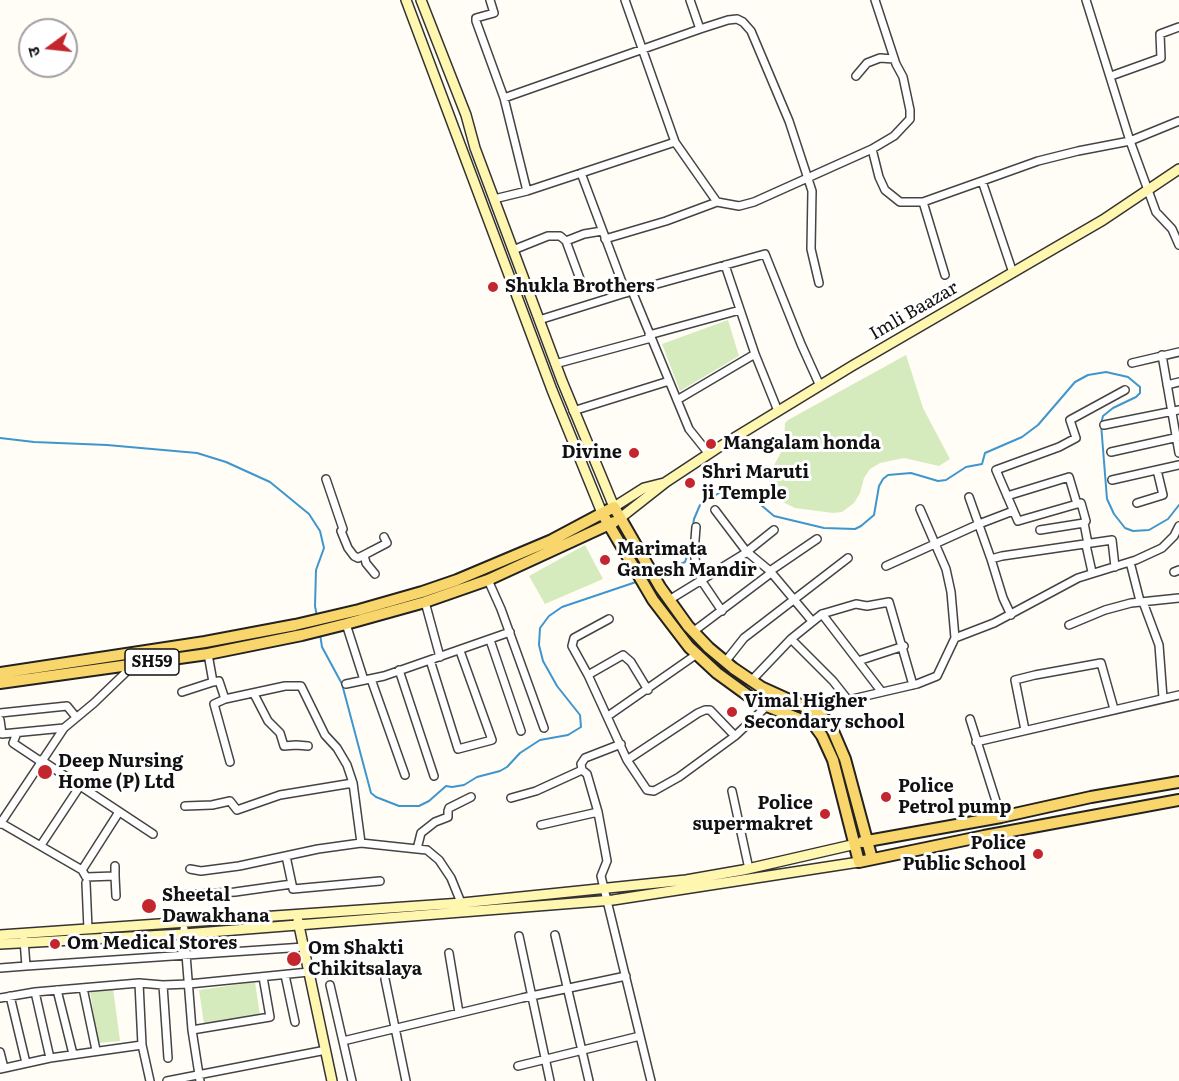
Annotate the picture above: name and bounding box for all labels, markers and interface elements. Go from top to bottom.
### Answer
north arrow [18,18,78,78]
text: उ [20,45,45,60]
place label: Shukla Brothers [505,276,655,298]
street label: Imli Baazar [866,277,962,345]
marker: Shukla Brothers [486,280,500,294]
place label: Mangalam honda [723,433,881,455]
marker: Mangalam honda [704,437,718,451]
place label: Divine [562,442,622,464]
marker: Divine [627,446,641,460]
place label: Shri Maruti ji Temple [702,462,809,504]
marker: Shri Maruti ji Temple [683,476,697,490]
place label: Marimata Ganesh Mandir [617,539,757,582]
marker: Marimata Ganesh Mandir [598,553,612,567]
road number: SH59 [125,649,179,675]
place label: Vimal Higher Secondary school [744,691,905,734]
marker: Vimal Higher Secondary school [725,705,739,719]
place label: Deep Nursing Home (P) Ltd [58,751,183,794]
marker: Deep Nursing Home (P) Ltd [36,763,54,781]
place label: Police Petrol pump [898,776,1011,818]
marker: Police Petrol pump [879,790,893,804]
place label: Police supermakret [693,793,813,836]
marker: Police supermakret [818,807,832,821]
place label: Police Public School [902,833,1026,876]
marker: Police Public School [1031,847,1045,861]
place label: Sheetal Dawakhana [162,885,270,928]
marker: Sheetal Dawakhana [140,897,158,915]
place label: Om Medical Stores [67,933,237,955]
marker: Om Medical Stores [48,937,62,951]
place label: Om Shakti Chikitsalaya [308,938,422,980]
marker: Om Shakti Chikitsalaya [285,950,303,968]

